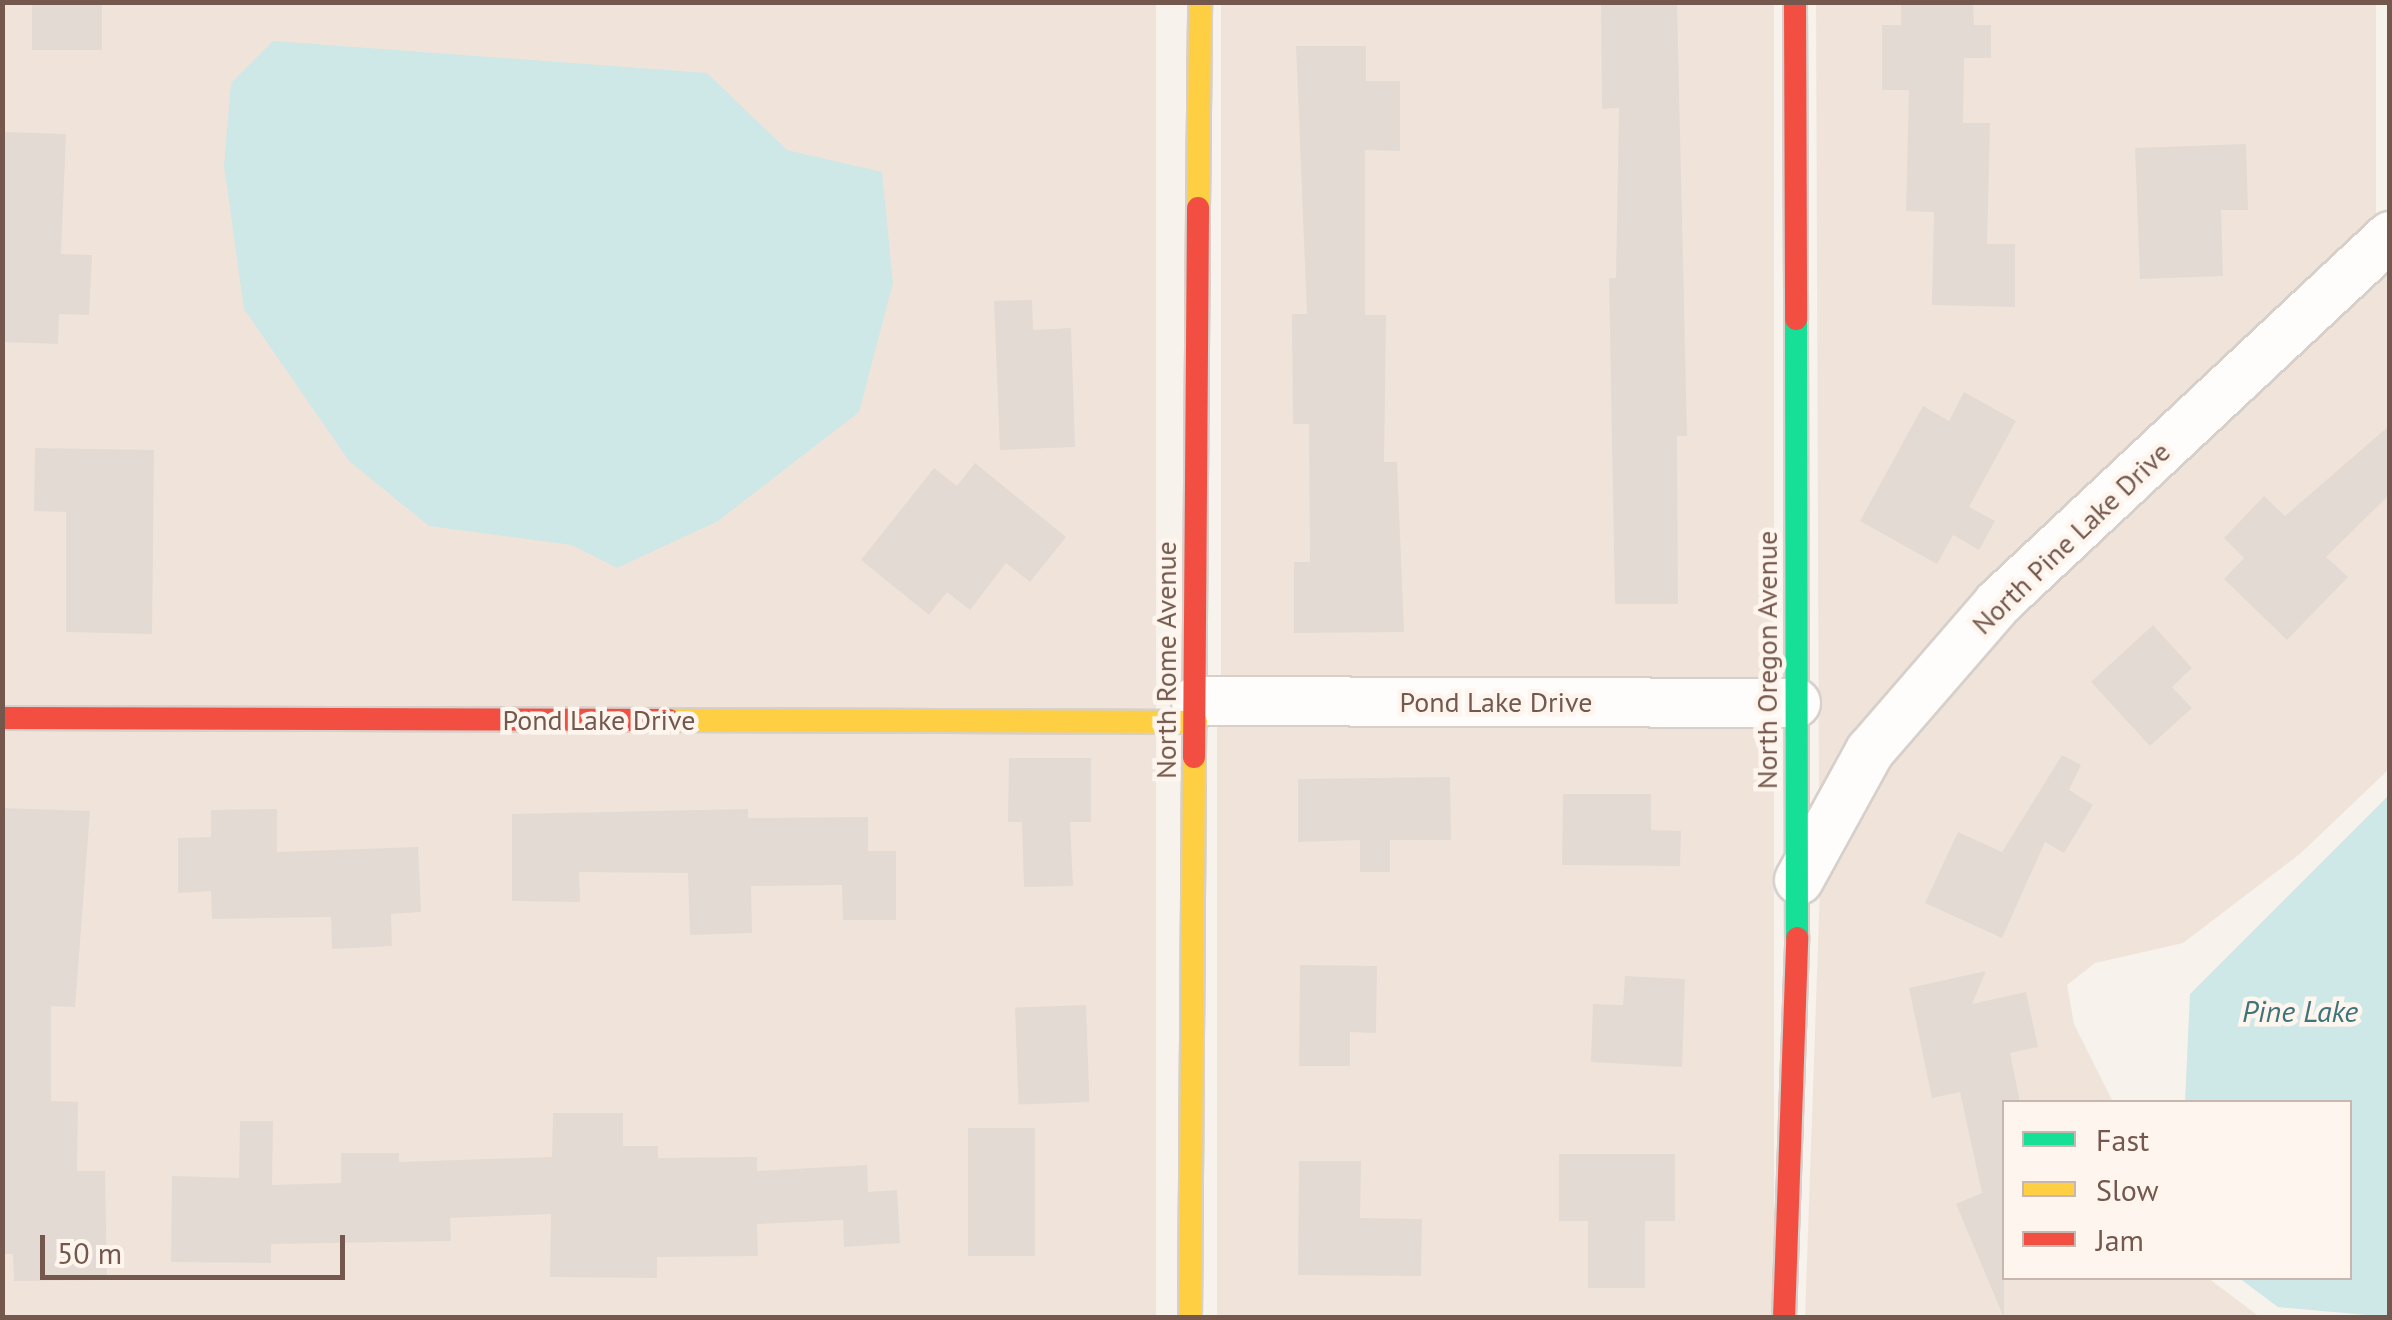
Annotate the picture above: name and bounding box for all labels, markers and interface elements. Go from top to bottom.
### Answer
street label: North Pine Lake Drive [1965,435,2177,641]
street label: North Oregon Avenue [1750,530,1784,790]
street label: North Rome Avenue [1149,541,1183,779]
street label: Pond Lake Drive [1400,685,1592,719]
street label: Pond Lake Drive [503,703,695,737]
water label: Pine Lake [2242,993,2358,1029]
legend [2002,1100,2352,1280]
text: Fast [2096,1120,2149,1159]
text: Slow [2096,1170,2159,1209]
scale bar [45,1215,350,1277]
text: Jam [2096,1220,2144,1259]
text: 50 m [57,1233,122,1272]

